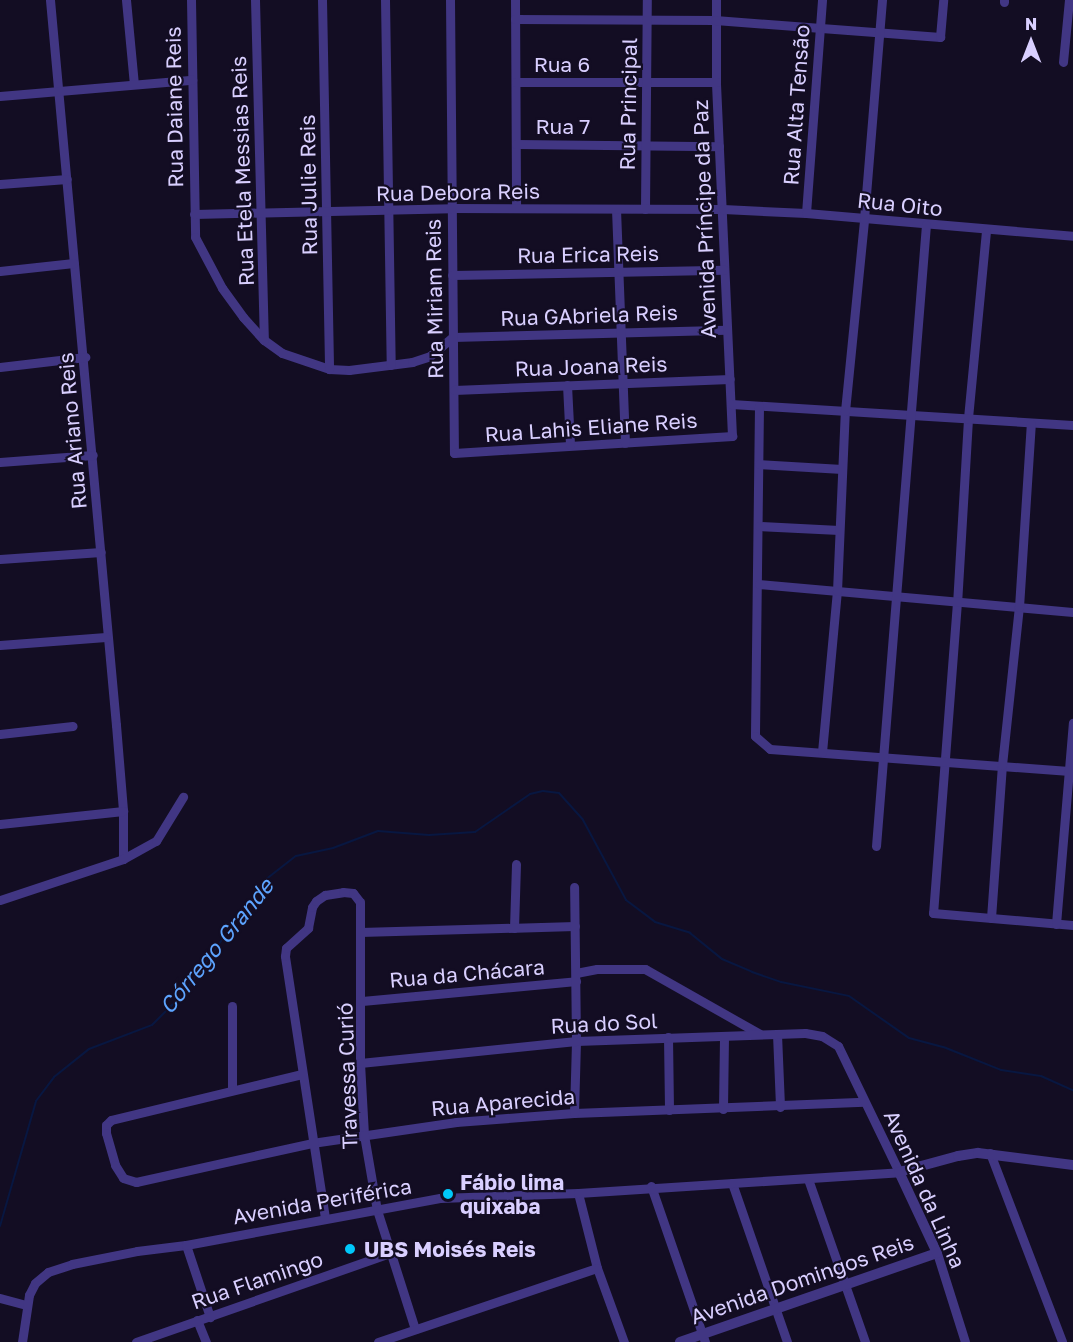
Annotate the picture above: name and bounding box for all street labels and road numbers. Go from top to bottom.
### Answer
street label: Rua Alta Tensão [778,24,814,186]
street label: Rua Daiane Reis [160,26,188,188]
street label: Rua Principal [614,37,642,171]
street label: Rua 6 [534,51,590,77]
street label: Rua Etela Messias Reis [225,55,259,287]
street label: Avenida Príncipe da Paz [687,99,721,339]
street label: Rua 7 [536,113,590,139]
street label: Rua Julie Reis [294,114,322,256]
street label: Rua Debora Reis [376,178,540,206]
street label: Rua Oito [856,187,944,221]
street label: Rua Miriam Reis [420,219,448,379]
street label: Rua Erica Reis [517,240,659,268]
street label: Rua GAbriela Reis [500,299,678,331]
street label: Rua Joana Reis [514,351,668,381]
street label: Rua Ariano Reis [53,352,91,510]
street label: Rua Lahis Eliane Reis [484,407,698,447]
street label: Rua da Chácara [388,954,546,992]
street label: Travessa Curió [332,1002,362,1150]
street label: Rua do Sol [550,1008,658,1038]
street label: Rua Aparecida [430,1083,576,1121]
street label: Avenida da Linha [879,1106,971,1272]
street label: Avenida Periférica [231,1173,413,1229]
street label: Avenida Domingos Reis [687,1229,917,1329]
street label: Rua Flamingo [188,1246,326,1314]

